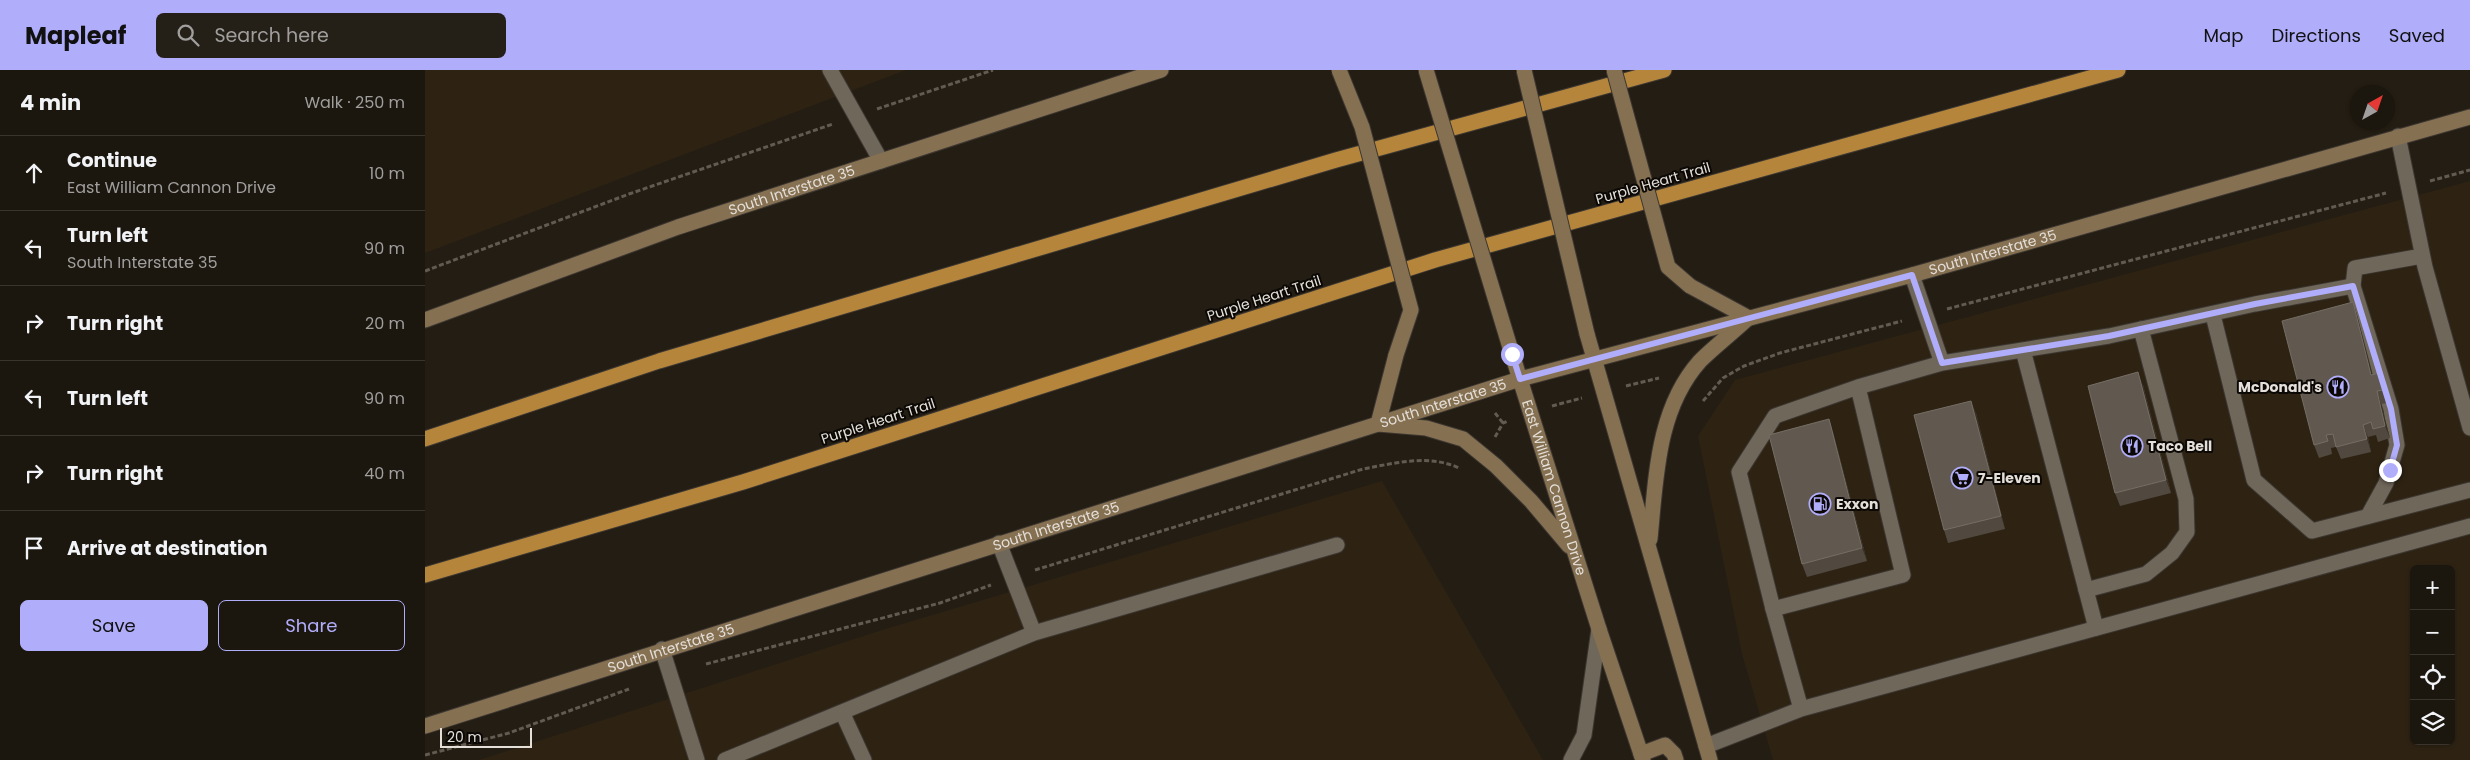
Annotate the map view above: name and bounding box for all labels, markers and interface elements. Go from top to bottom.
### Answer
search box [156,13,506,58]
text: Mapleaf [25,19,126,52]
icon: search [174,21,202,49]
text: Search here [214,22,329,49]
text: Map [2204,23,2243,48]
text: Directions [2271,23,2361,48]
text: Saved [2389,23,2445,48]
north arrow [2350,85,2395,130]
text: 4 min [20,88,81,117]
text: Walk · 250 m [304,91,405,114]
text: Continue [67,147,157,174]
street label: Purple Heart Trail [1593,157,1713,209]
icon: ahead [20,159,48,187]
street label: South Interstate 35 [726,160,857,220]
text: 10 m [369,162,405,185]
text: East William Cannon Drive [67,176,276,199]
text: Turn left [67,222,148,249]
street label: South Interstate 35 [1926,225,2059,280]
icon: left [20,234,48,262]
text: 90 m [364,237,405,260]
text: South Interstate 35 [67,251,218,274]
street label: Purple Heart Trail [1204,270,1324,326]
icon: right [20,309,48,337]
text: Turn right [67,310,163,337]
text: 20 m [365,312,405,335]
route start [1501,343,1524,366]
street label: South Interstate 35 [1377,374,1509,433]
restaurant icon: McDonald's [2326,375,2350,399]
place label: McDonald's [2238,377,2322,397]
icon: left [20,384,48,412]
text: Turn left [67,385,148,412]
text: 90 m [364,387,405,410]
street label: Purple Heart Trail [818,393,938,449]
street label: East William Cannon Drive [1517,397,1591,578]
restaurant icon: Taco Bell [2120,434,2144,458]
place label: Taco Bell [2148,436,2212,456]
icon: right [20,459,48,487]
route end [2379,459,2402,482]
text: Turn right [67,460,163,487]
text: 40 m [364,462,405,485]
supermarket icon: 7-Eleven [1950,466,1974,490]
place label: 7-Eleven [1978,468,2041,488]
fuel station icon: Exxon [1808,492,1832,516]
place label: Exxon [1836,494,1878,514]
street label: South Interstate 35 [990,497,1122,555]
icon: arrive [20,534,48,562]
text: Arrive at destination [67,535,268,562]
map controls [2410,565,2455,745]
button: + [2410,565,2455,610]
button: Save [20,600,208,651]
button: Share [218,600,405,651]
button: − [2410,610,2455,655]
street label: South Interstate 35 [605,619,737,678]
button: locate [2410,655,2455,700]
button: layers [2410,700,2455,745]
scale bar [440,725,533,748]
text: 20 m [447,727,482,747]

